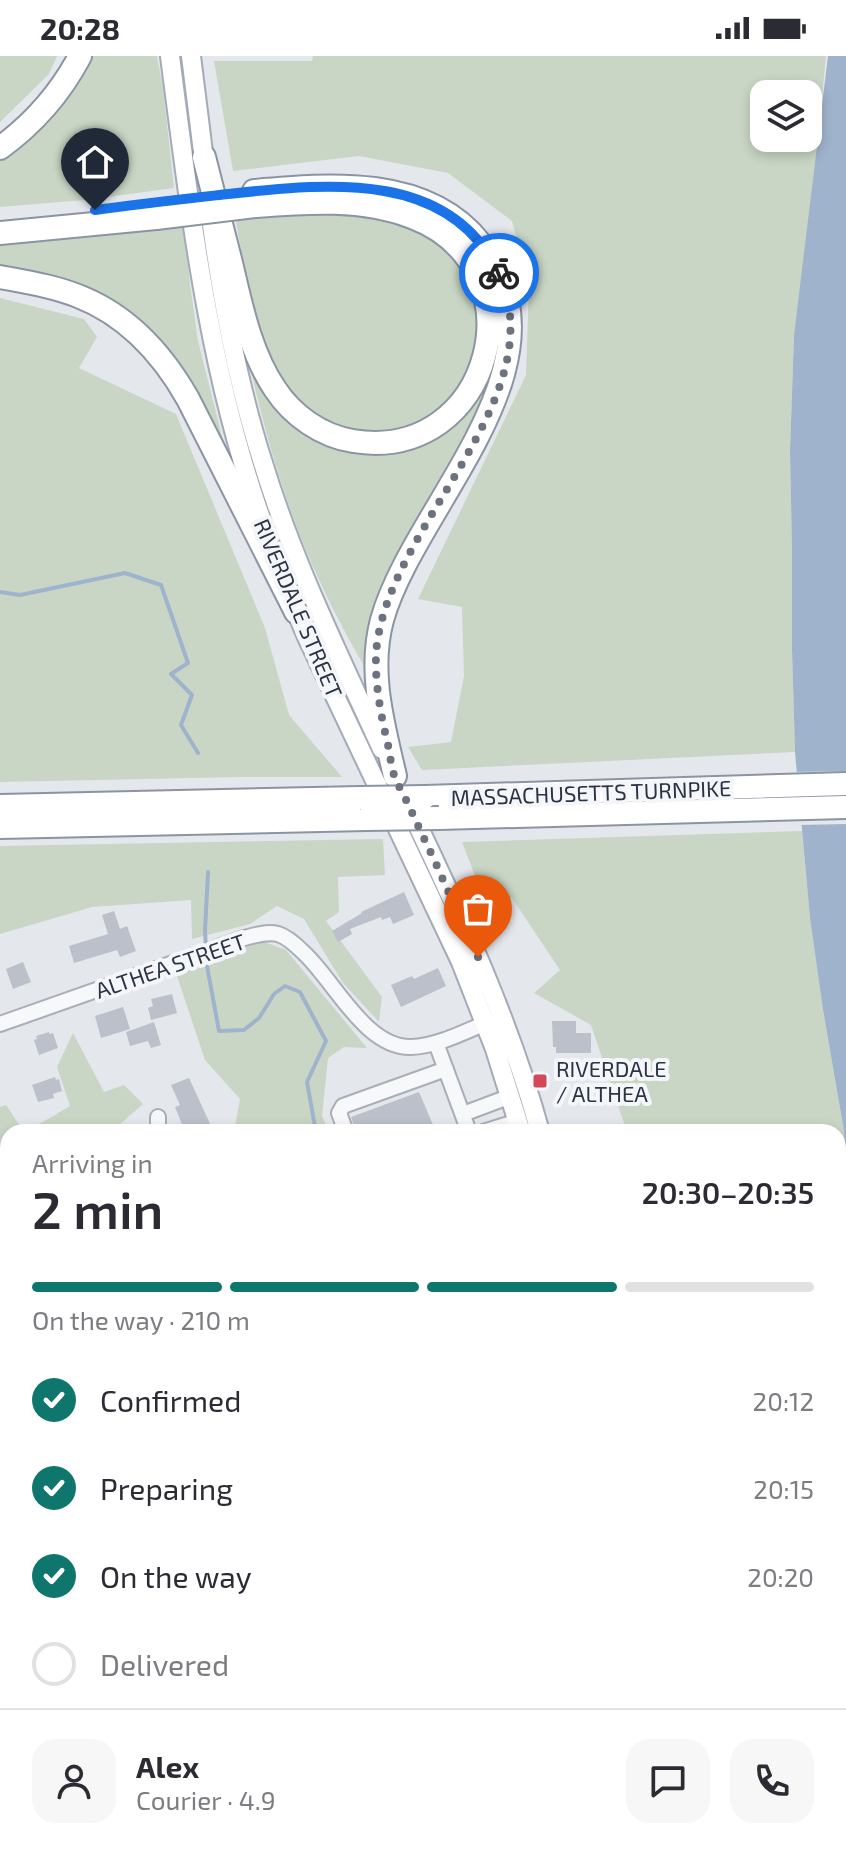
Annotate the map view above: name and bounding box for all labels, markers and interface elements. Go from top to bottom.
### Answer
text: 20:28 [40,10,120,46]
map controls [750,80,822,152]
button: layers [750,80,822,152]
pin [61,128,129,210]
icon: home [73,140,117,184]
courier [459,233,539,313]
icon: bike [477,251,521,295]
street label: RIVERDALE STREET [250,515,348,701]
street label: MASSACHUSETTS TURNPIKE [450,774,732,810]
pin [444,875,512,957]
icon: bag [456,887,500,931]
street label: ALTHEA STREET [92,927,249,1003]
place label: RIVERDALE / ALTHEA [556,1055,667,1106]
marker: RIVERDALE / ALTHEA [531,1072,549,1090]
text: Arriving in [32,1147,153,1178]
text: 20:30–20:35 [642,1174,814,1210]
text: 2 min [32,1177,163,1239]
text: On the way · 210 m [32,1304,250,1335]
icon: check [32,1378,76,1422]
text: Confirmed [100,1382,241,1418]
text: 20:12 [753,1385,814,1416]
icon: check [32,1466,76,1510]
text: Preparing [100,1470,233,1506]
text: 20:15 [753,1473,814,1504]
icon: check [32,1554,76,1598]
text: On the way [100,1558,252,1594]
text: 20:20 [747,1561,814,1592]
text: Delivered [100,1646,229,1682]
button: person [32,1739,116,1823]
button: chat [626,1739,710,1823]
button: phone [730,1739,814,1823]
text: Alex [136,1748,199,1784]
text: Courier · 4.9 [136,1784,276,1815]

